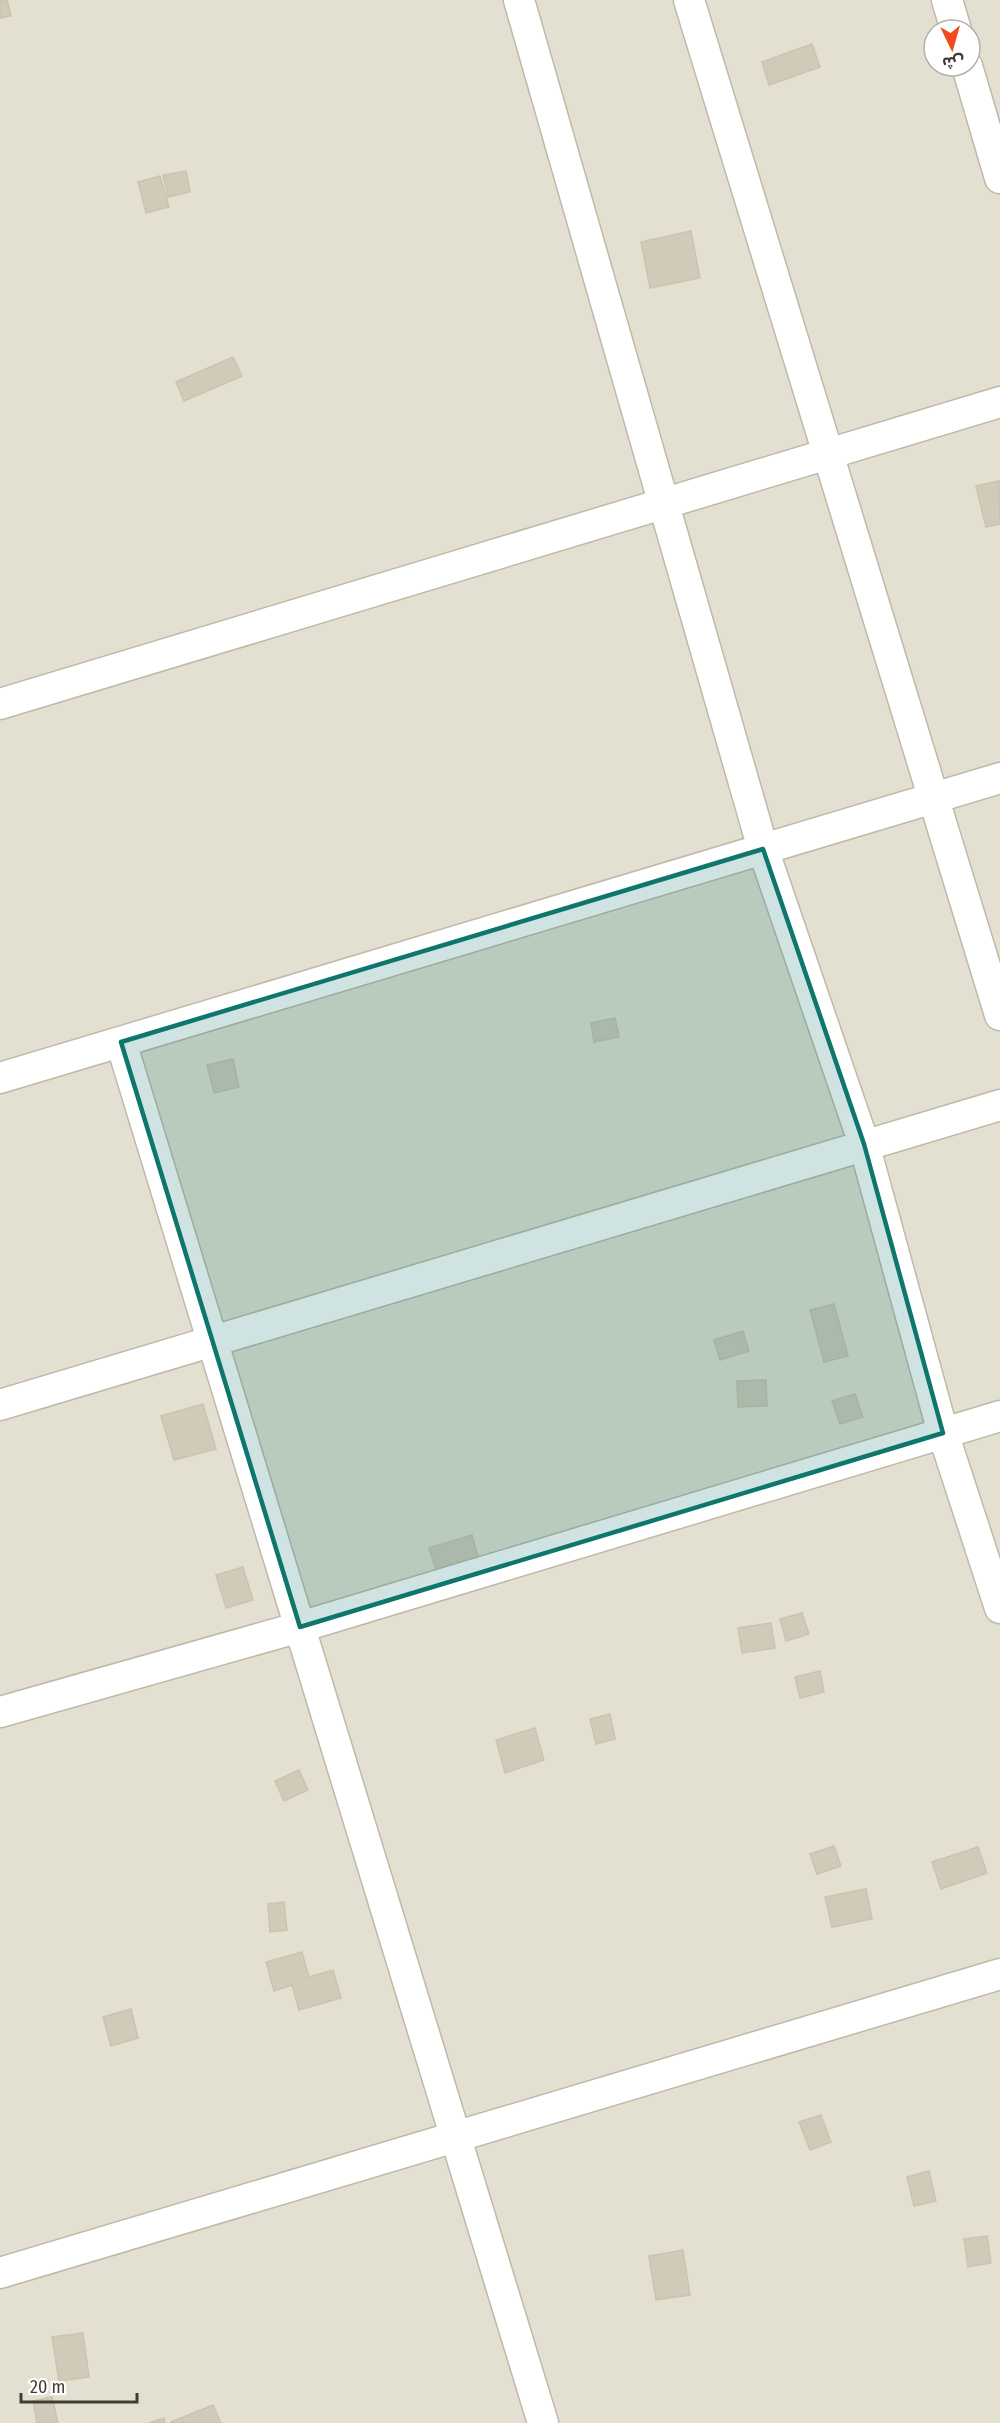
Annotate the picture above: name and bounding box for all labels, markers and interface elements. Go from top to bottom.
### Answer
north arrow [922,18,982,78]
text: ش [941,52,965,73]
scale bar [21,2366,136,2404]
text: 20 m [30,2376,65,2398]

